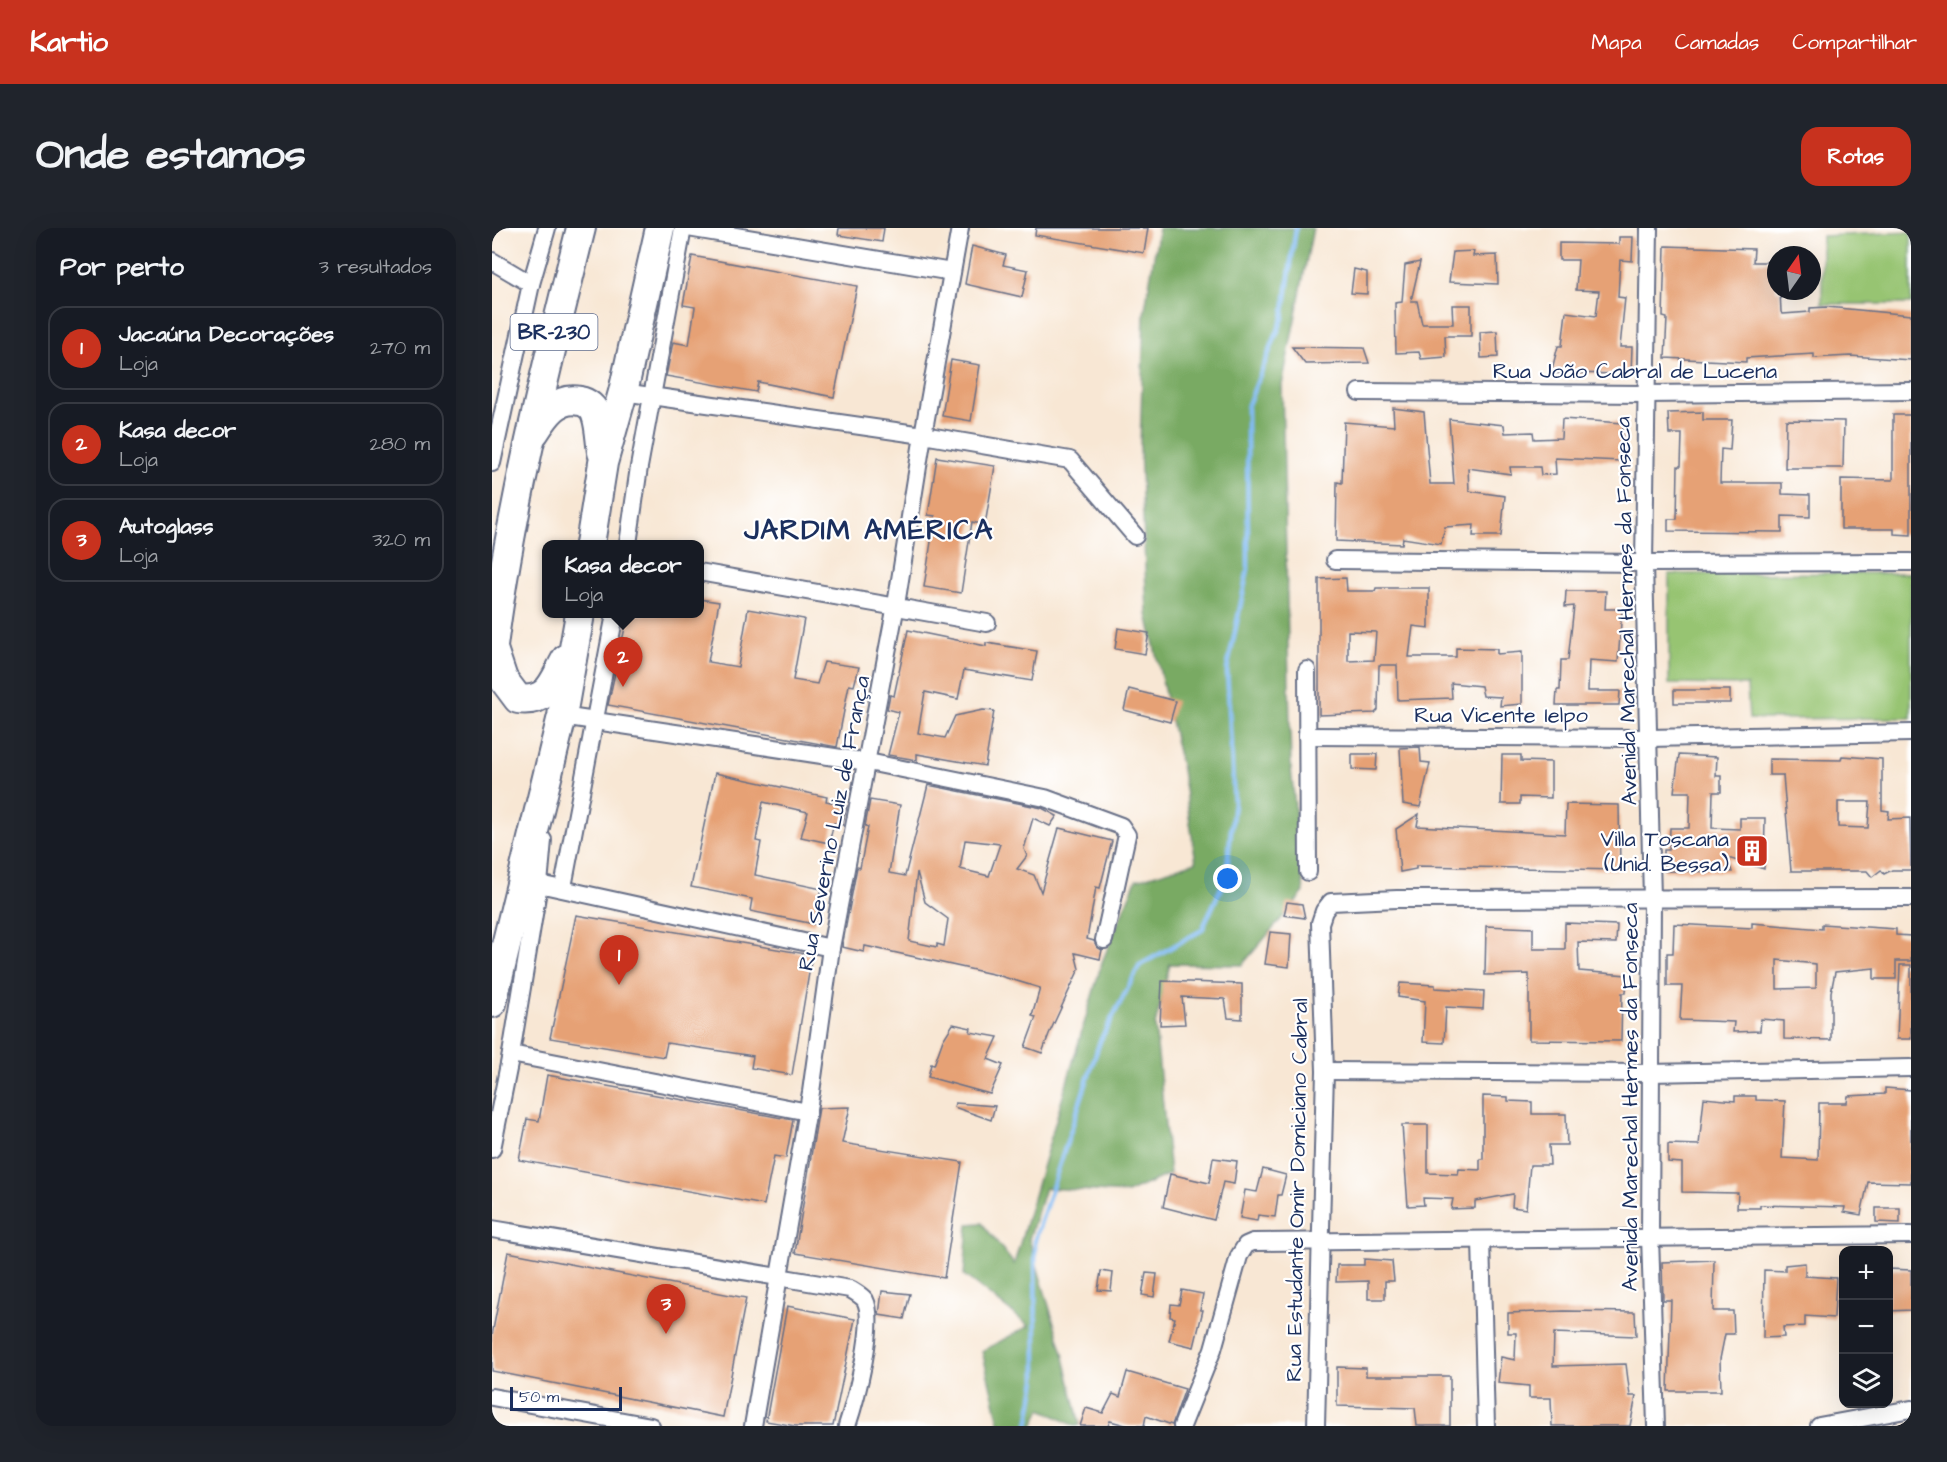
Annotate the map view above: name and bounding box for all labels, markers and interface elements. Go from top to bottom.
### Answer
text: Kartio [30,23,108,62]
text: Mapa [1591,28,1642,57]
text: Camadas [1675,28,1759,57]
text: Compartilhar [1792,28,1917,57]
text: Onde estamos [36,127,306,185]
button: Rotas [1801,127,1911,186]
north arrow [1767,246,1821,300]
text: Por perto [60,249,184,285]
text: 3 resultados [319,253,432,281]
road number: BR-230 [511,314,598,350]
text: Jacaúna Decorações [119,319,334,350]
text: 1 [80,334,83,362]
text: 270 m [370,334,430,362]
text: Loja [119,350,158,378]
street label: Rua João Cabral de Lucena [1493,356,1777,387]
text: Kasa decor [119,415,236,446]
street label: Avenida Marechal Hermes da Fonseca [1608,416,1645,806]
text: 2 [76,430,87,458]
text: 280 m [369,430,430,458]
text: Loja [119,446,158,474]
text: Autoglass [119,511,214,542]
district label: JARDIM AMÉRICA [743,511,994,550]
text: 3 [76,526,87,554]
text: 320 m [372,526,430,554]
popup [542,540,704,618]
text: Loja [119,542,158,570]
text: Kasa decor [564,550,682,581]
text: Loja [564,581,603,609]
pin: 2 [604,638,642,687]
street label: Rua Severino Luiz de França [791,673,878,973]
street label: Rua Vicente Ielpo [1414,700,1588,731]
place label: Villa Toscana (Unid. Bessa) [1601,824,1729,880]
building icon: Villa Toscana (Unid. Bessa) [1734,833,1770,869]
your location [1213,864,1242,893]
street label: Avenida Marechal Hermes da Fonseca [1615,903,1646,1291]
pin: 1 [600,936,638,985]
street label: Rua Estudante Omir Domiciano Cabral [1279,998,1316,1382]
map controls [1839,1246,1893,1408]
button: + [1839,1246,1893,1300]
pin: 3 [646,1284,686,1334]
button: − [1839,1300,1893,1354]
button: layers [1839,1354,1893,1408]
scale bar [510,1384,622,1412]
text: 50 m [519,1386,559,1408]

